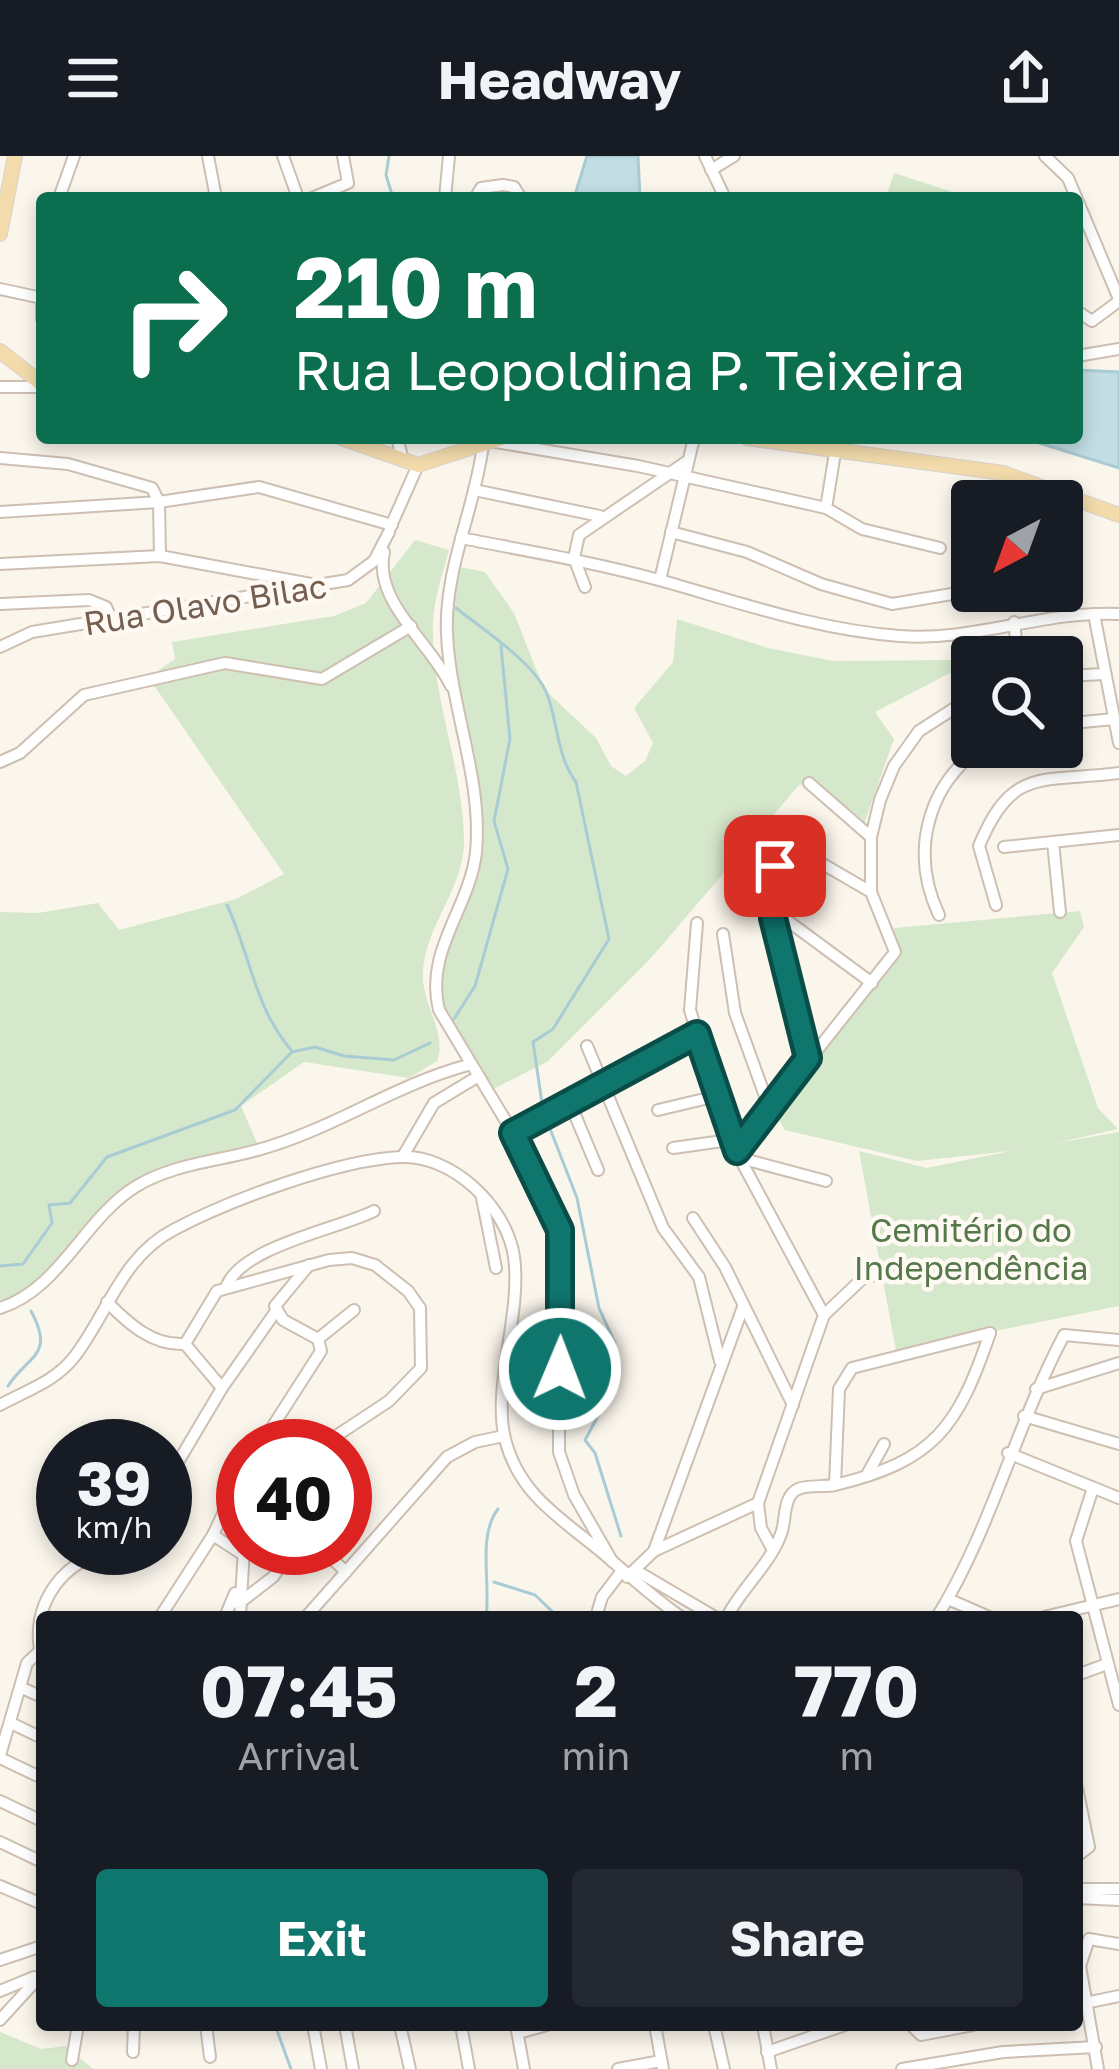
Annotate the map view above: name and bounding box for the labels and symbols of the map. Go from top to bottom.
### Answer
north arrow [951,480,1083,612]
street label: Rua Olavo Bilac [81,566,329,642]
pin [724,815,826,917]
park label: Cemitério do Independência [853,1210,1089,1287]
position arrow [497,1306,623,1432]
speed limit sign: 40 [216,1419,372,1575]

